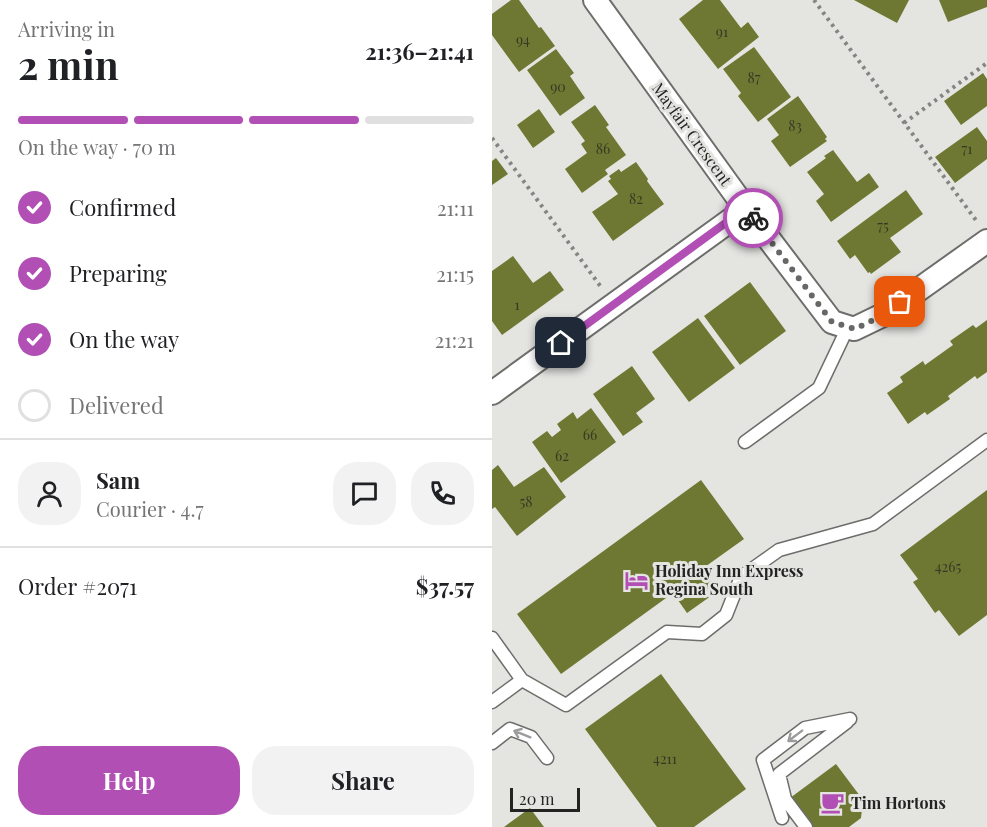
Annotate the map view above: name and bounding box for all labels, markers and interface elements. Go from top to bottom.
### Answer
text: Arriving in [18,15,115,42]
house number: 91 [716,22,728,41]
house number: 94 [516,30,530,49]
text: 21:36–21:41 [365,36,474,66]
text: 2 min [18,38,119,90]
house number: 87 [748,68,761,87]
house number: 90 [550,77,566,96]
street label: Mayfair Crescent [648,78,737,190]
house number: 83 [788,116,802,135]
text: On the way · 70 m [18,133,176,160]
house number: 86 [596,139,610,158]
house number: 71 [962,139,972,158]
courier [723,188,783,248]
house number: 82 [629,189,643,208]
icon: check [18,191,51,224]
text: Confirmed [69,192,176,222]
text: 21:11 [437,194,474,221]
icon: bike [737,202,770,235]
house number: 75 [877,216,889,235]
icon: check [18,257,51,290]
text: Preparing [69,258,167,288]
text: 21:15 [436,260,474,287]
pin [874,276,925,327]
icon: bag [883,285,916,318]
house number: 1 [514,295,520,314]
pin [535,317,586,368]
icon: check [18,323,51,356]
text: On the way [69,324,179,354]
text: 21:21 [435,326,474,353]
icon: home [544,326,577,359]
text: Delivered [69,390,164,420]
house number: 66 [583,425,597,444]
house number: 62 [555,446,569,465]
button: person [18,462,81,525]
button: chat [333,462,396,525]
button: phone [411,462,474,525]
text: Sam [96,465,140,495]
house number: 58 [519,492,533,511]
text: Courier · 4.7 [96,495,204,522]
house number: 4265 [935,557,962,576]
place label: Holiday Inn Express Regina South [655,560,804,599]
hotel icon: Holiday Inn Express Regina South [624,567,650,593]
text: Order #2071 [18,571,137,601]
text: $37.57 [416,571,474,601]
one-way arrow [514,728,532,739]
one-way arrow [787,729,803,742]
button: Help [18,746,240,815]
button: Share [252,746,474,815]
house number: 4211 [653,749,677,768]
scale bar [510,785,580,812]
text: 20 m [519,788,554,809]
cafe icon: Tim Hortons [820,790,846,816]
place label: Tim Hortons [851,792,946,813]

